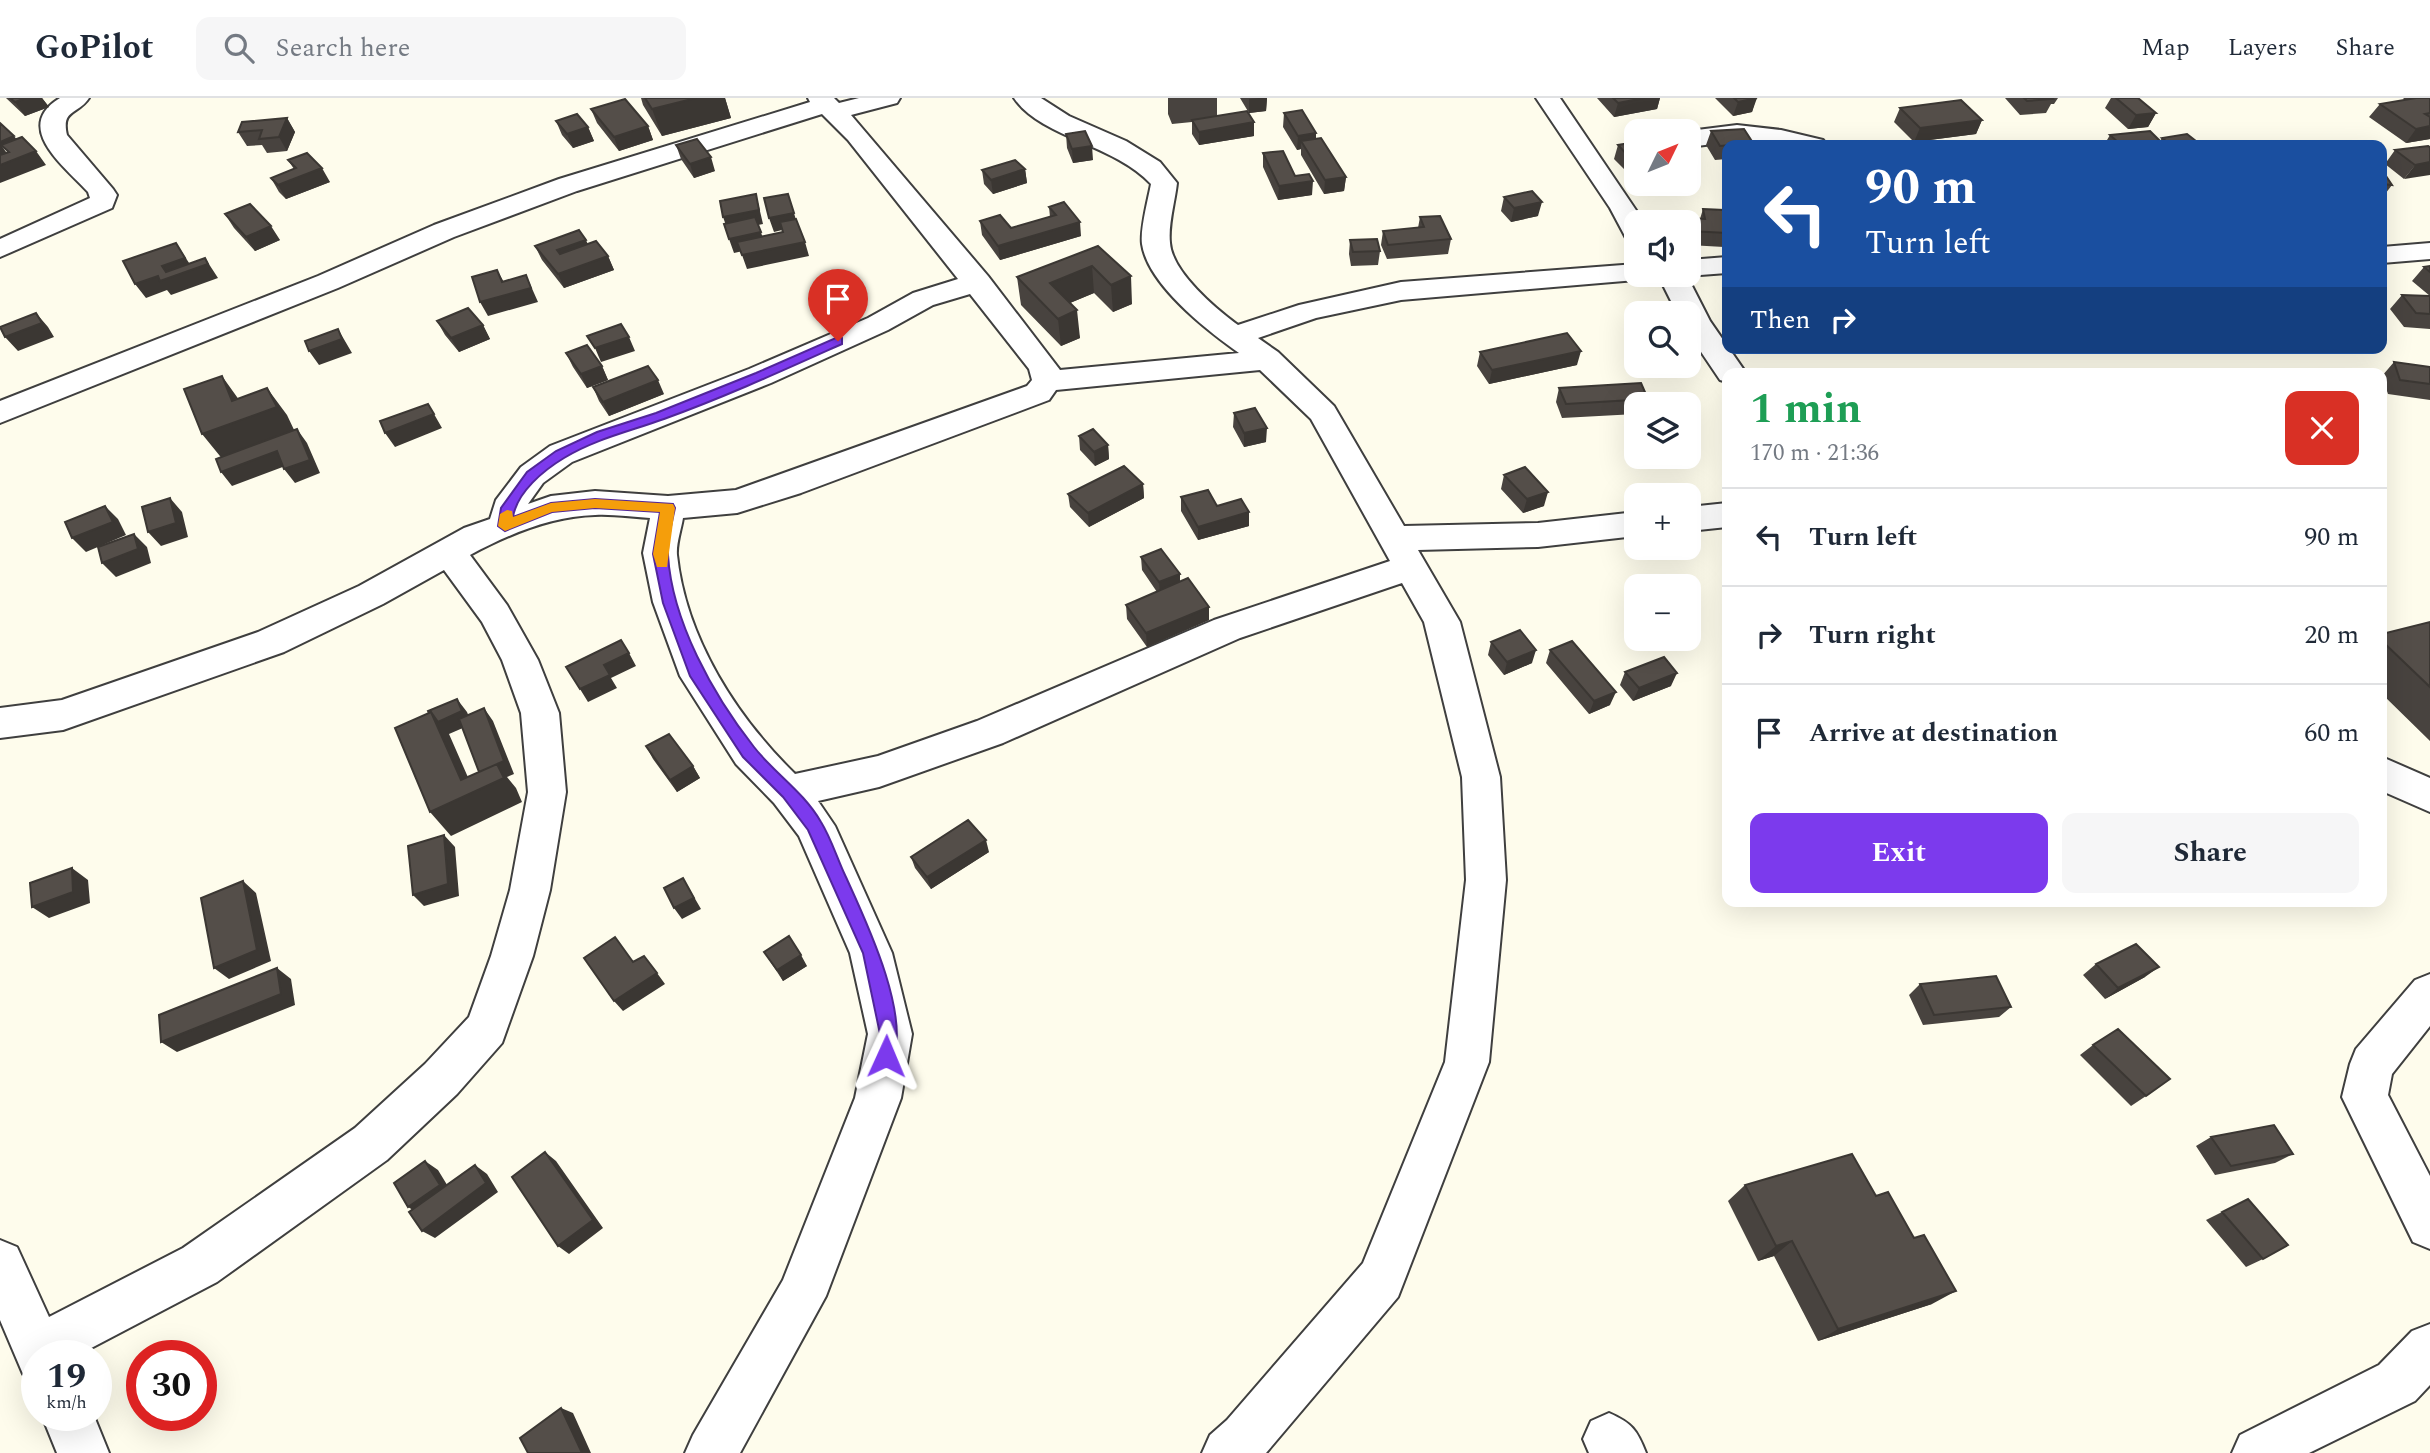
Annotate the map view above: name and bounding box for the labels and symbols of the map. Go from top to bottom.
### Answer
north arrow [1624,119,1701,196]
pin [808,269,868,341]
position arrow [849,1019,923,1093]
speed limit sign: 30 [126,1340,217,1431]

